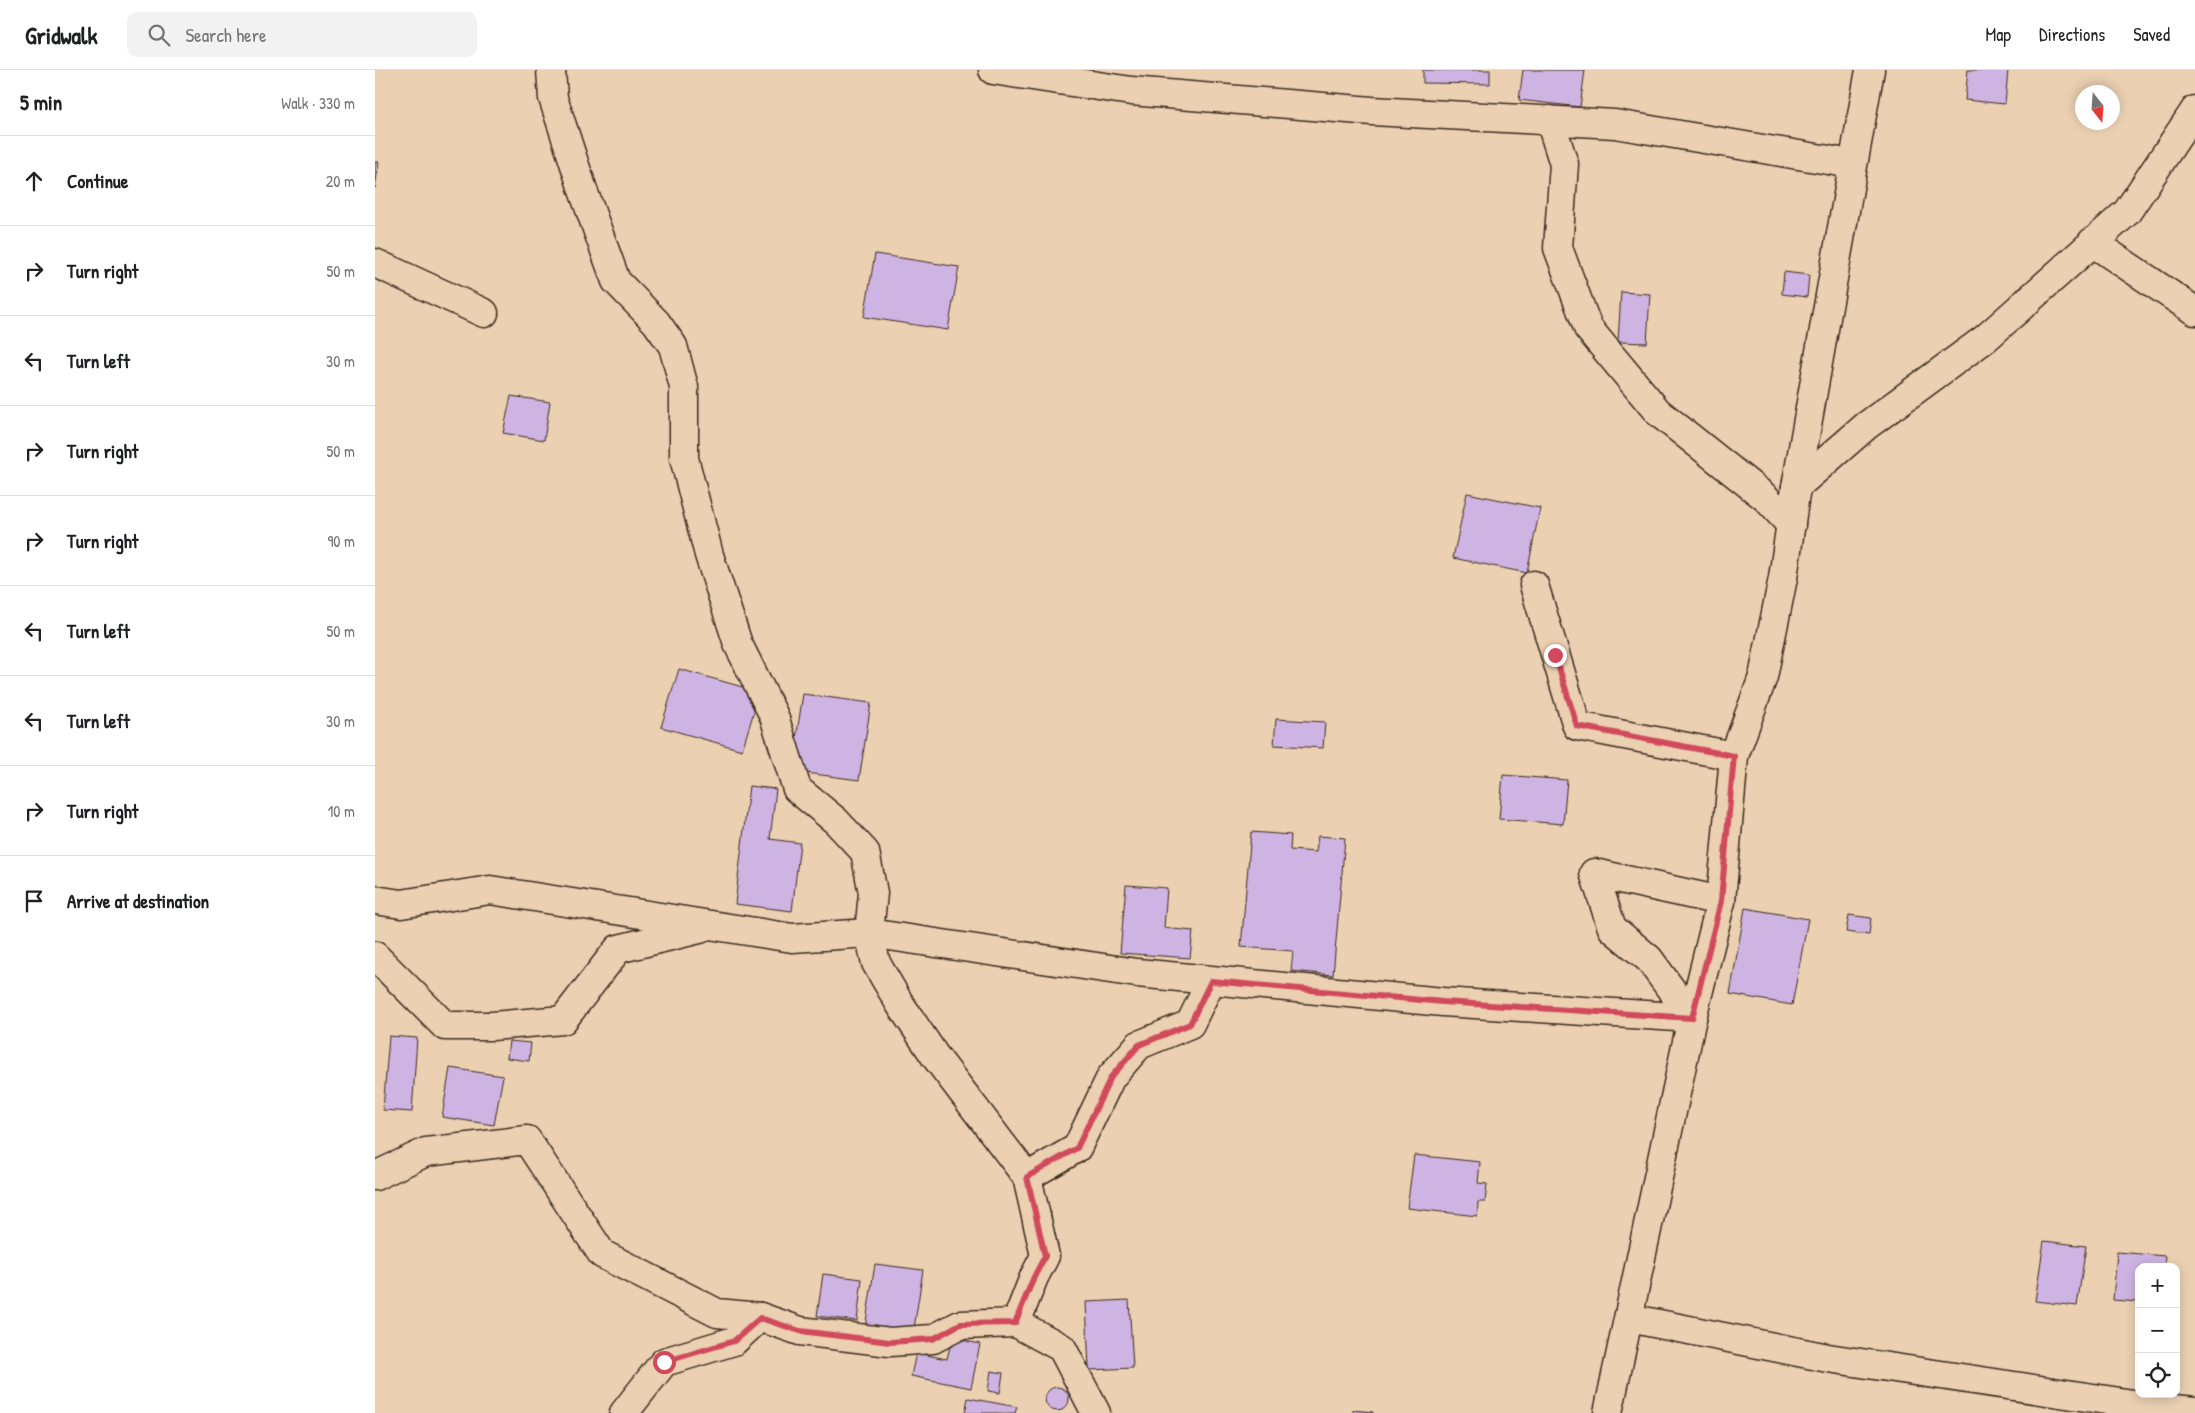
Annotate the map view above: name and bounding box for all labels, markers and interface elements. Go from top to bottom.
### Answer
search box [127,12,477,57]
text: Gridwalk [25,19,97,51]
icon: search [145,21,173,49]
text: Search here [185,22,267,48]
text: Map [1986,22,2011,47]
text: Directions [2039,22,2105,47]
text: Saved [2133,22,2170,47]
north arrow [2075,85,2120,130]
text: 5 min [20,88,62,117]
text: Walk · 330 m [281,92,355,114]
icon: ahead [20,167,48,195]
text: Continue [67,168,128,194]
text: 20 m [326,170,355,192]
icon: right [20,257,48,285]
text: Turn right [67,258,138,284]
text: 50 m [327,260,355,282]
icon: left [20,347,48,375]
text: Turn left [67,348,130,374]
text: 30 m [326,350,355,372]
icon: right [20,437,48,465]
text: Turn right [67,438,138,464]
text: 50 m [327,440,355,462]
icon: right [20,527,48,555]
text: Turn right [67,528,138,554]
text: 90 m [327,530,355,552]
icon: left [20,617,48,645]
text: Turn left [67,618,130,644]
text: 50 m [327,620,355,642]
route end [1544,644,1567,667]
icon: left [20,707,48,735]
text: Turn left [67,708,130,734]
text: 30 m [326,710,355,732]
icon: right [20,797,48,825]
text: Turn right [67,798,138,824]
text: 10 m [327,800,355,822]
icon: arrive [20,887,48,915]
text: Arrive at destination [67,888,209,914]
map controls [2135,1263,2180,1398]
button: + [2135,1263,2180,1308]
button: − [2135,1308,2180,1353]
route start [653,1351,676,1374]
button: locate [2135,1353,2180,1398]

